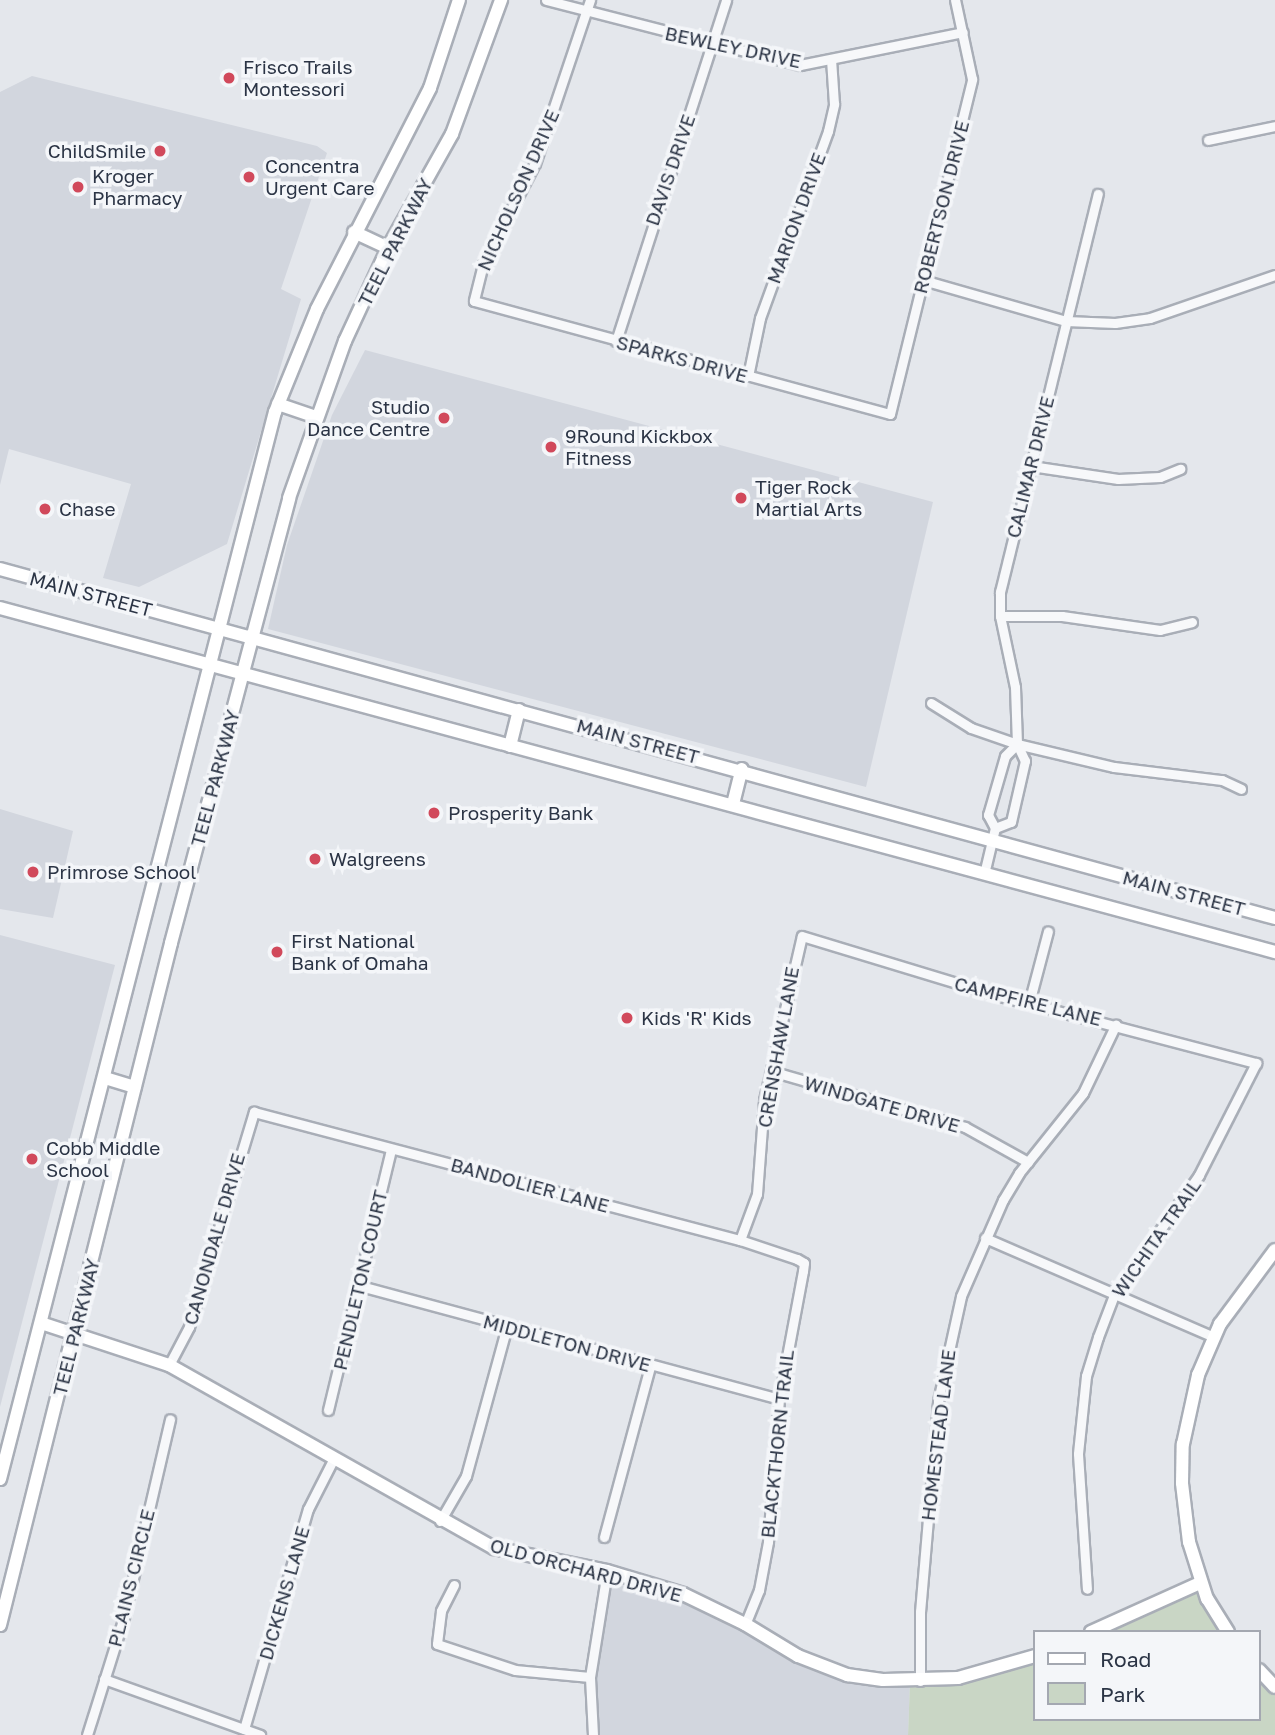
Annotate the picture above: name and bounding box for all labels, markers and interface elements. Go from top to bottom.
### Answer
street label: BEWLEY DRIVE [663,21,803,73]
place label: Frisco Trails Montessori [243,56,353,100]
marker: Frisco Trails Montessori [221,70,237,86]
street label: NICHOLSON DRIVE [472,106,564,274]
street label: DAVIS DRIVE [640,111,700,229]
street label: ROBERTSON DRIVE [908,118,974,296]
place label: ChildSmile [48,140,146,162]
marker: ChildSmile [152,143,168,159]
street label: MARION DRIVE [762,149,830,287]
place label: Concentra Urgent Care [265,155,375,199]
place label: Kroger Pharmacy [92,165,182,209]
marker: Concentra Urgent Care [239,167,259,187]
street label: TEEL PARKWAY [353,174,437,310]
marker: Kroger Pharmacy [70,179,86,195]
street label: SPARKS DRIVE [614,331,750,387]
street label: CALIMAR DRIVE [1001,394,1059,540]
place label: Studio Dance Centre [307,396,430,440]
marker: Studio Dance Centre [436,410,452,426]
place label: 9Round Kickbox Fitness [565,425,713,469]
marker: 9Round Kickbox Fitness [543,439,559,455]
place label: Tiger Rock Martial Arts [755,476,862,520]
marker: Tiger Rock Martial Arts [733,490,749,506]
place label: Chase [59,498,115,520]
marker: Chase [37,501,53,517]
street label: MAIN STREET [27,567,155,621]
street label: TEEL PARKWAY [186,707,244,849]
street label: MAIN STREET [574,714,702,768]
place label: Prosperity Bank [448,802,594,824]
marker: Prosperity Bank [426,805,442,821]
place label: Walgreens [329,848,426,870]
marker: Walgreens [307,851,323,867]
place label: Primrose School [47,861,196,883]
marker: Primrose School [25,864,41,880]
street label: MAIN STREET [1120,866,1248,920]
place label: First National Bank of Omaha [291,930,429,974]
marker: First National Bank of Omaha [269,944,285,960]
street label: CRENSHAW LANE [753,965,803,1129]
street label: CAMPFIRE LANE [952,972,1104,1030]
place label: Kids 'R' Kids [641,1007,752,1029]
marker: Kids 'R' Kids [619,1010,635,1026]
street label: WINDGATE DRIVE [802,1071,962,1137]
place label: Cobb Middle School [46,1137,160,1181]
marker: Cobb Middle School [24,1151,40,1167]
street label: CANONDALE DRIVE [179,1151,249,1327]
street label: BANDOLIER LANE [448,1153,612,1217]
street label: WICHITA TRAIL [1107,1174,1205,1302]
street label: PENDLETON COURT [328,1188,392,1372]
street label: TEEL PARKWAY [48,1256,104,1398]
street label: MIDDLETON DRIVE [481,1310,653,1376]
street label: HOMESTEAD LANE [916,1348,960,1522]
street label: BLACKTHORN TRAIL [756,1349,798,1539]
street label: PLAINS CIRCLE [103,1507,159,1649]
street label: DICKENS LANE [254,1523,314,1663]
street label: OLD ORCHARD DRIVE [488,1533,684,1607]
legend [1034,1630,1261,1721]
text: Road [1100,1646,1151,1672]
text: Park [1100,1681,1145,1707]

